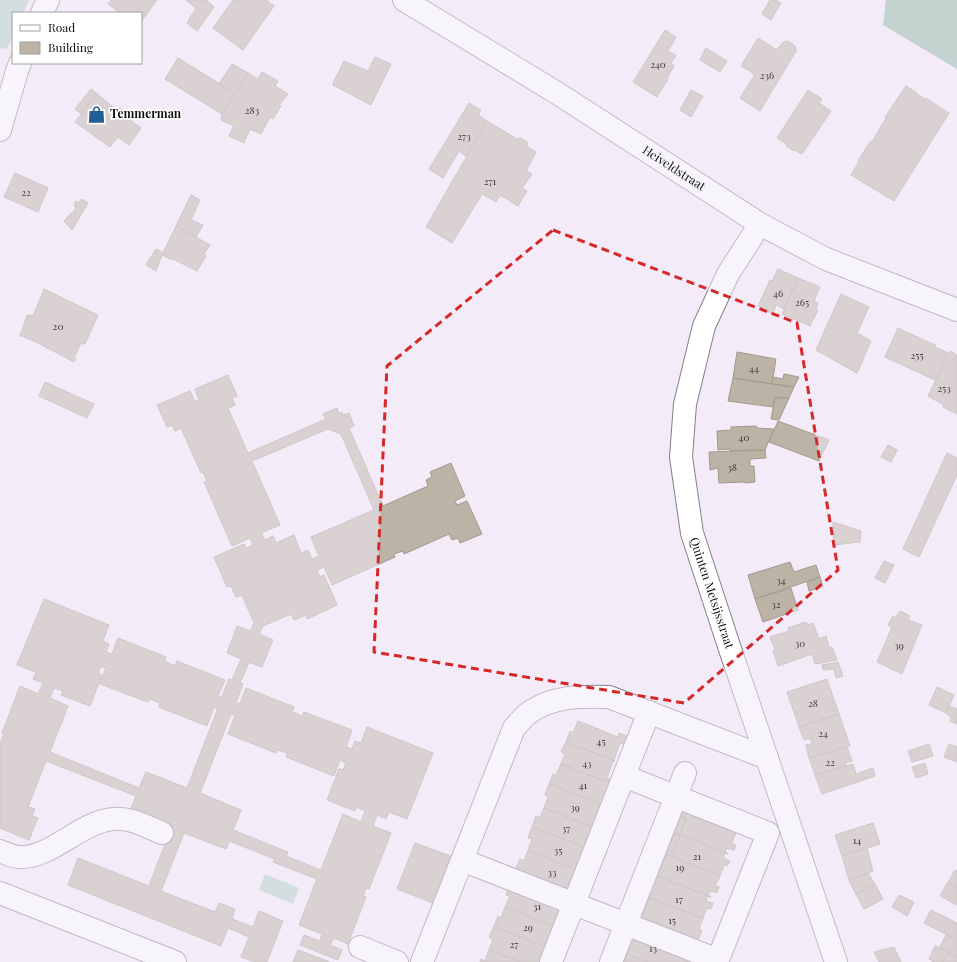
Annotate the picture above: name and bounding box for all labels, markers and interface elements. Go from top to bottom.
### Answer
legend [12,12,142,64]
text: Road [48,19,75,35]
text: Building [48,39,94,55]
house number: 240 [650,57,666,71]
house number: 236 [760,68,774,82]
house number: 283 [245,103,260,117]
shop icon: Temmerman [87,104,107,124]
place label: Temmerman [110,105,182,121]
house number: 273 [457,129,471,143]
street label: Heiveldstraat [640,141,709,194]
house number: 271 [484,174,497,188]
house number: 22 [21,185,31,199]
house number: 46 [773,286,783,300]
house number: 265 [795,295,809,309]
house number: 20 [53,319,63,333]
house number: 255 [910,348,924,362]
house number: 44 [749,361,759,375]
house number: 253 [937,381,951,395]
house number: 40 [739,430,749,444]
house number: 38 [727,460,737,474]
street label: Quinten Metsijsstraat [687,535,739,651]
house number: 34 [776,573,786,587]
house number: 32 [771,597,781,611]
house number: 30 [795,636,805,650]
house number: 39 [894,638,904,652]
house number: 28 [808,696,818,710]
house number: 24 [818,726,828,740]
house number: 45 [596,734,606,748]
house number: 22 [825,755,835,769]
house number: 43 [582,756,592,770]
house number: 41 [579,778,588,792]
house number: 39 [570,800,580,814]
house number: 37 [562,821,570,835]
house number: 14 [853,833,861,847]
house number: 35 [554,843,562,857]
house number: 21 [693,849,702,863]
house number: 19 [676,860,684,874]
house number: 33 [547,865,557,879]
house number: 17 [675,892,683,906]
house number: 31 [533,899,541,913]
house number: 15 [668,913,676,927]
house number: 29 [523,920,533,934]
house number: 27 [510,937,518,951]
house number: 13 [649,941,658,955]

